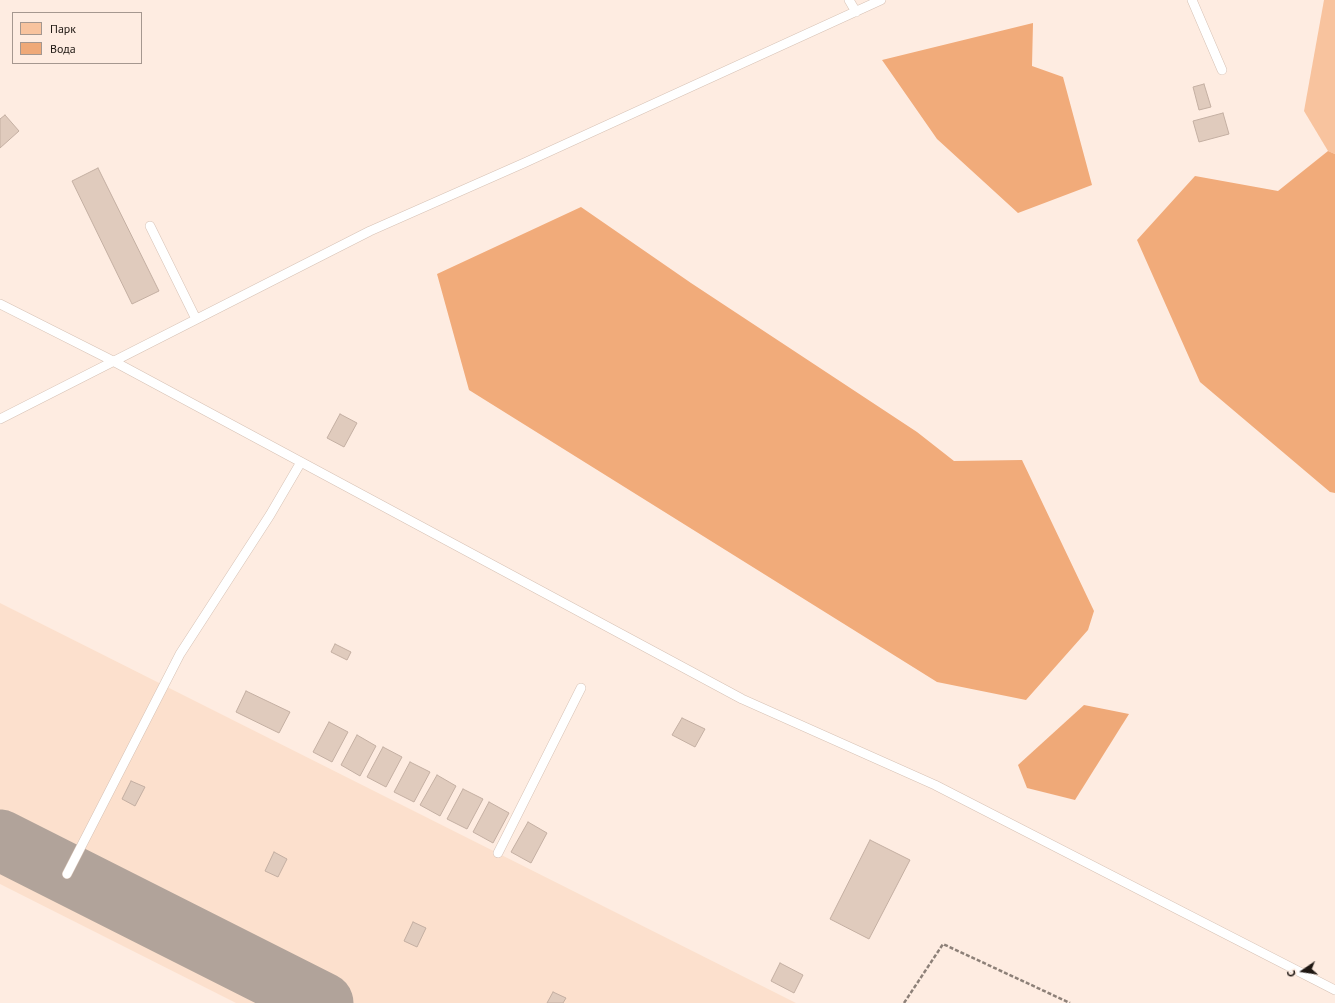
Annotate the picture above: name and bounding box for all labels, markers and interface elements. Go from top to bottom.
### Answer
legend [12,12,142,64]
text: Парк [50,21,76,36]
text: Вода [50,41,76,56]
north arrow [1283,951,1323,991]
text: С [1284,969,1299,978]

